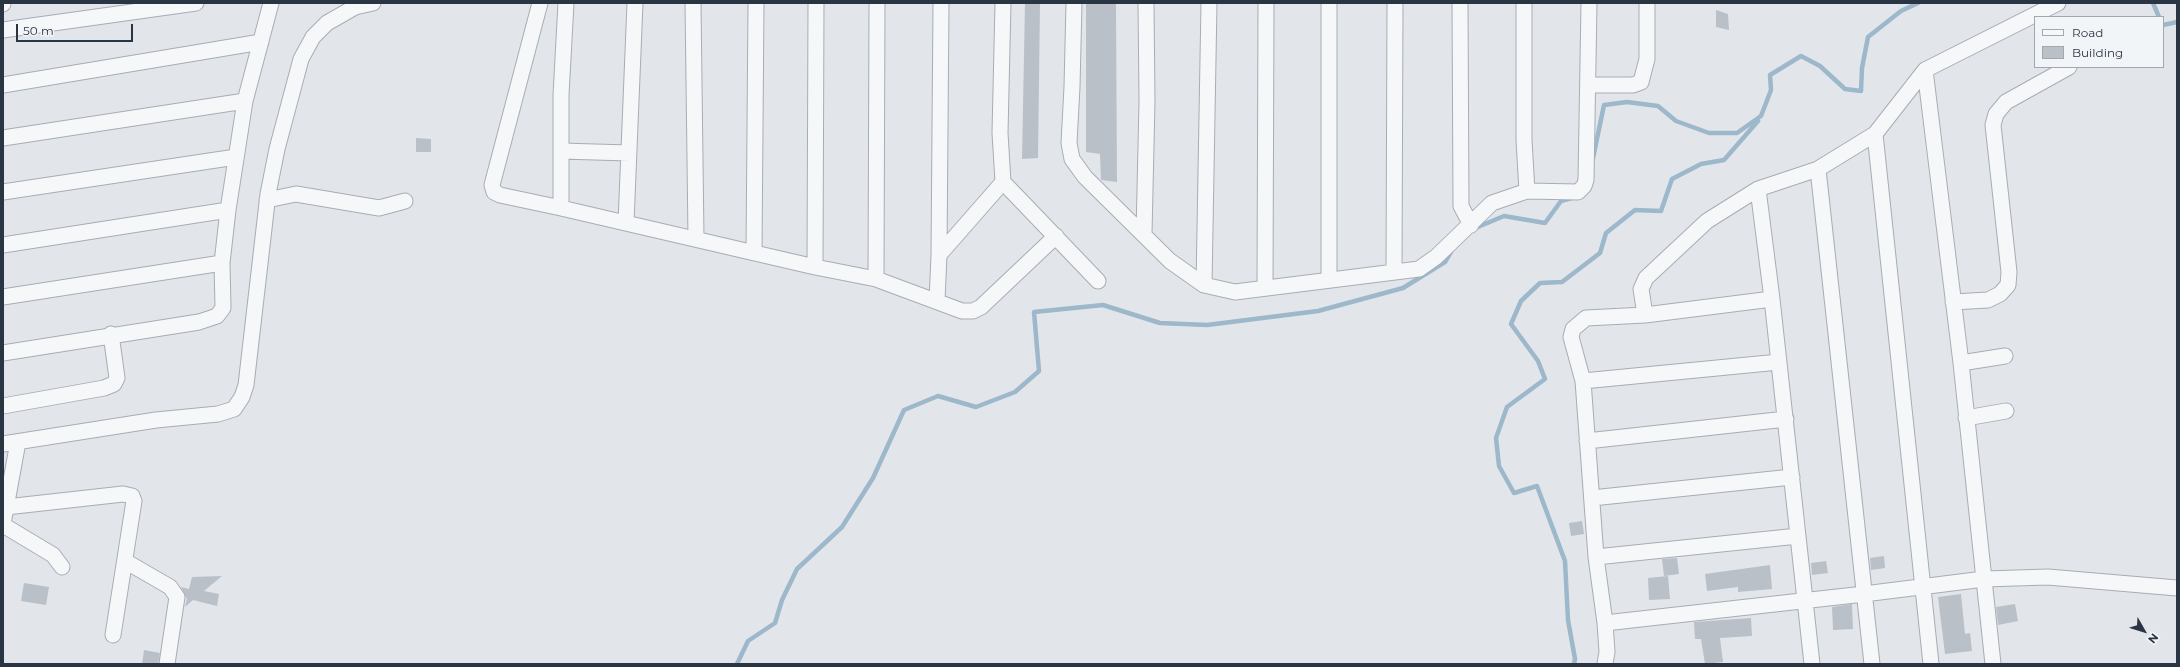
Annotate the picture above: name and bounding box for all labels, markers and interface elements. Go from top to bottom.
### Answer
scale bar [18,16,135,42]
legend [2034,16,2164,68]
text: 50 m [23,23,54,38]
text: Road [2072,25,2103,40]
text: Building [2072,45,2123,60]
north arrow [2124,611,2164,651]
text: N [2145,631,2162,646]

